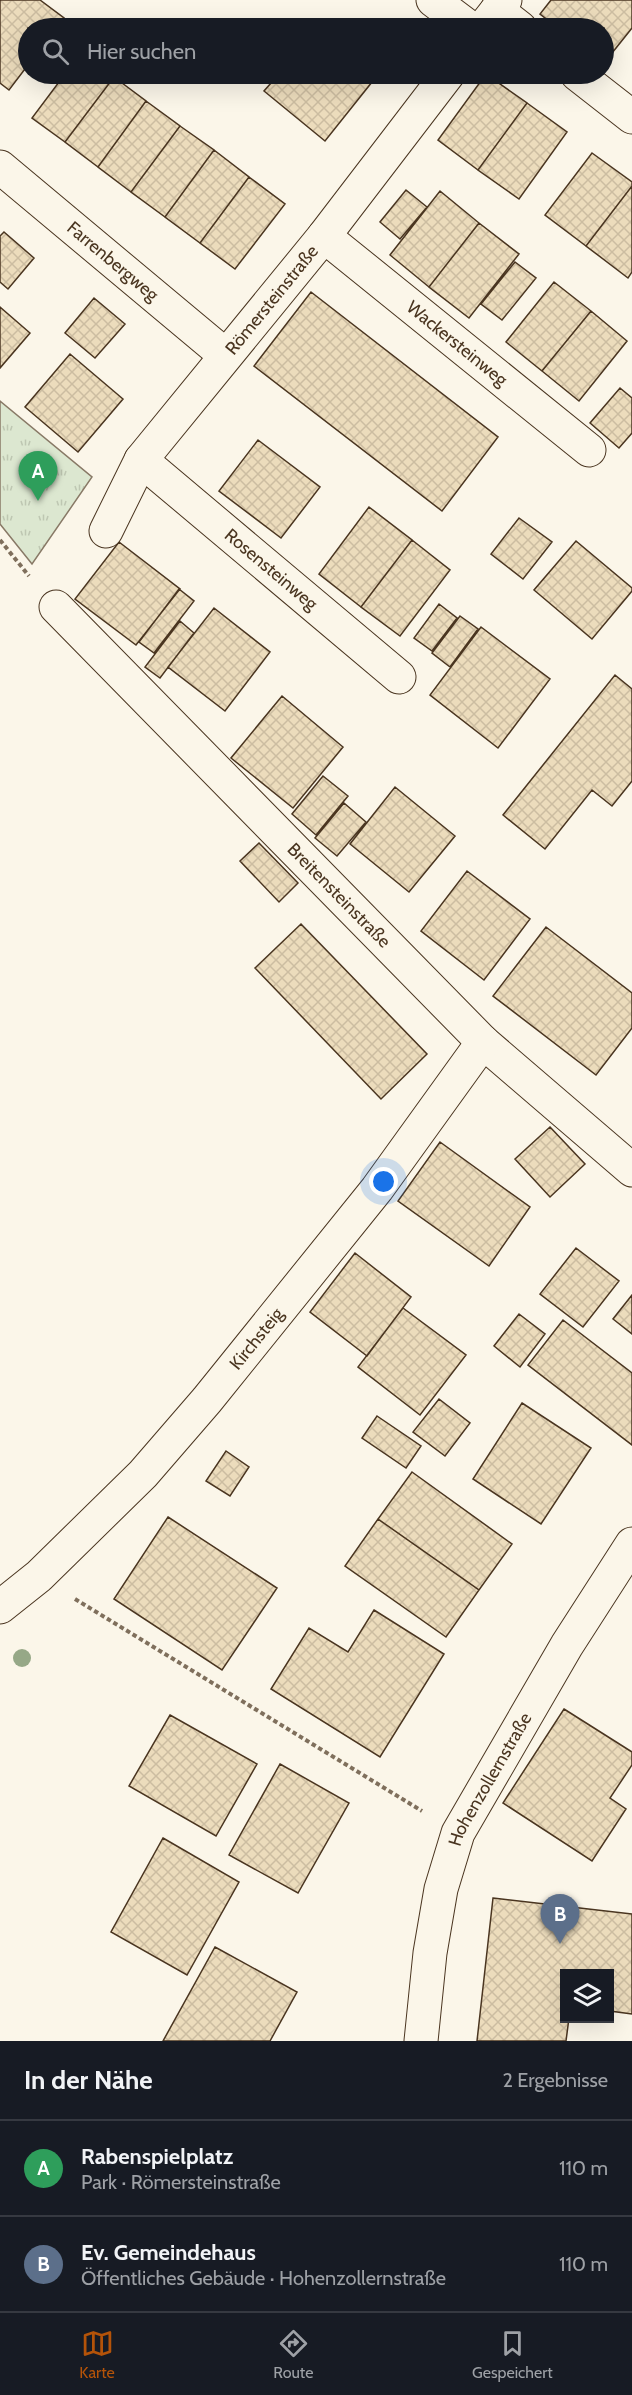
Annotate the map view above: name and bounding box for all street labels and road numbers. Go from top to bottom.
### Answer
street label: Farrenbergweg [63,217,164,306]
street label: Römersteinstraße [221,241,323,359]
street label: Wackersteinweg [402,296,513,391]
street label: Rosensteinweg [220,524,323,615]
street label: Breitensteinstraße [283,838,395,952]
street label: Kirchsteig [225,1302,289,1374]
street label: Hohenzollernstraße [444,1709,536,1849]

